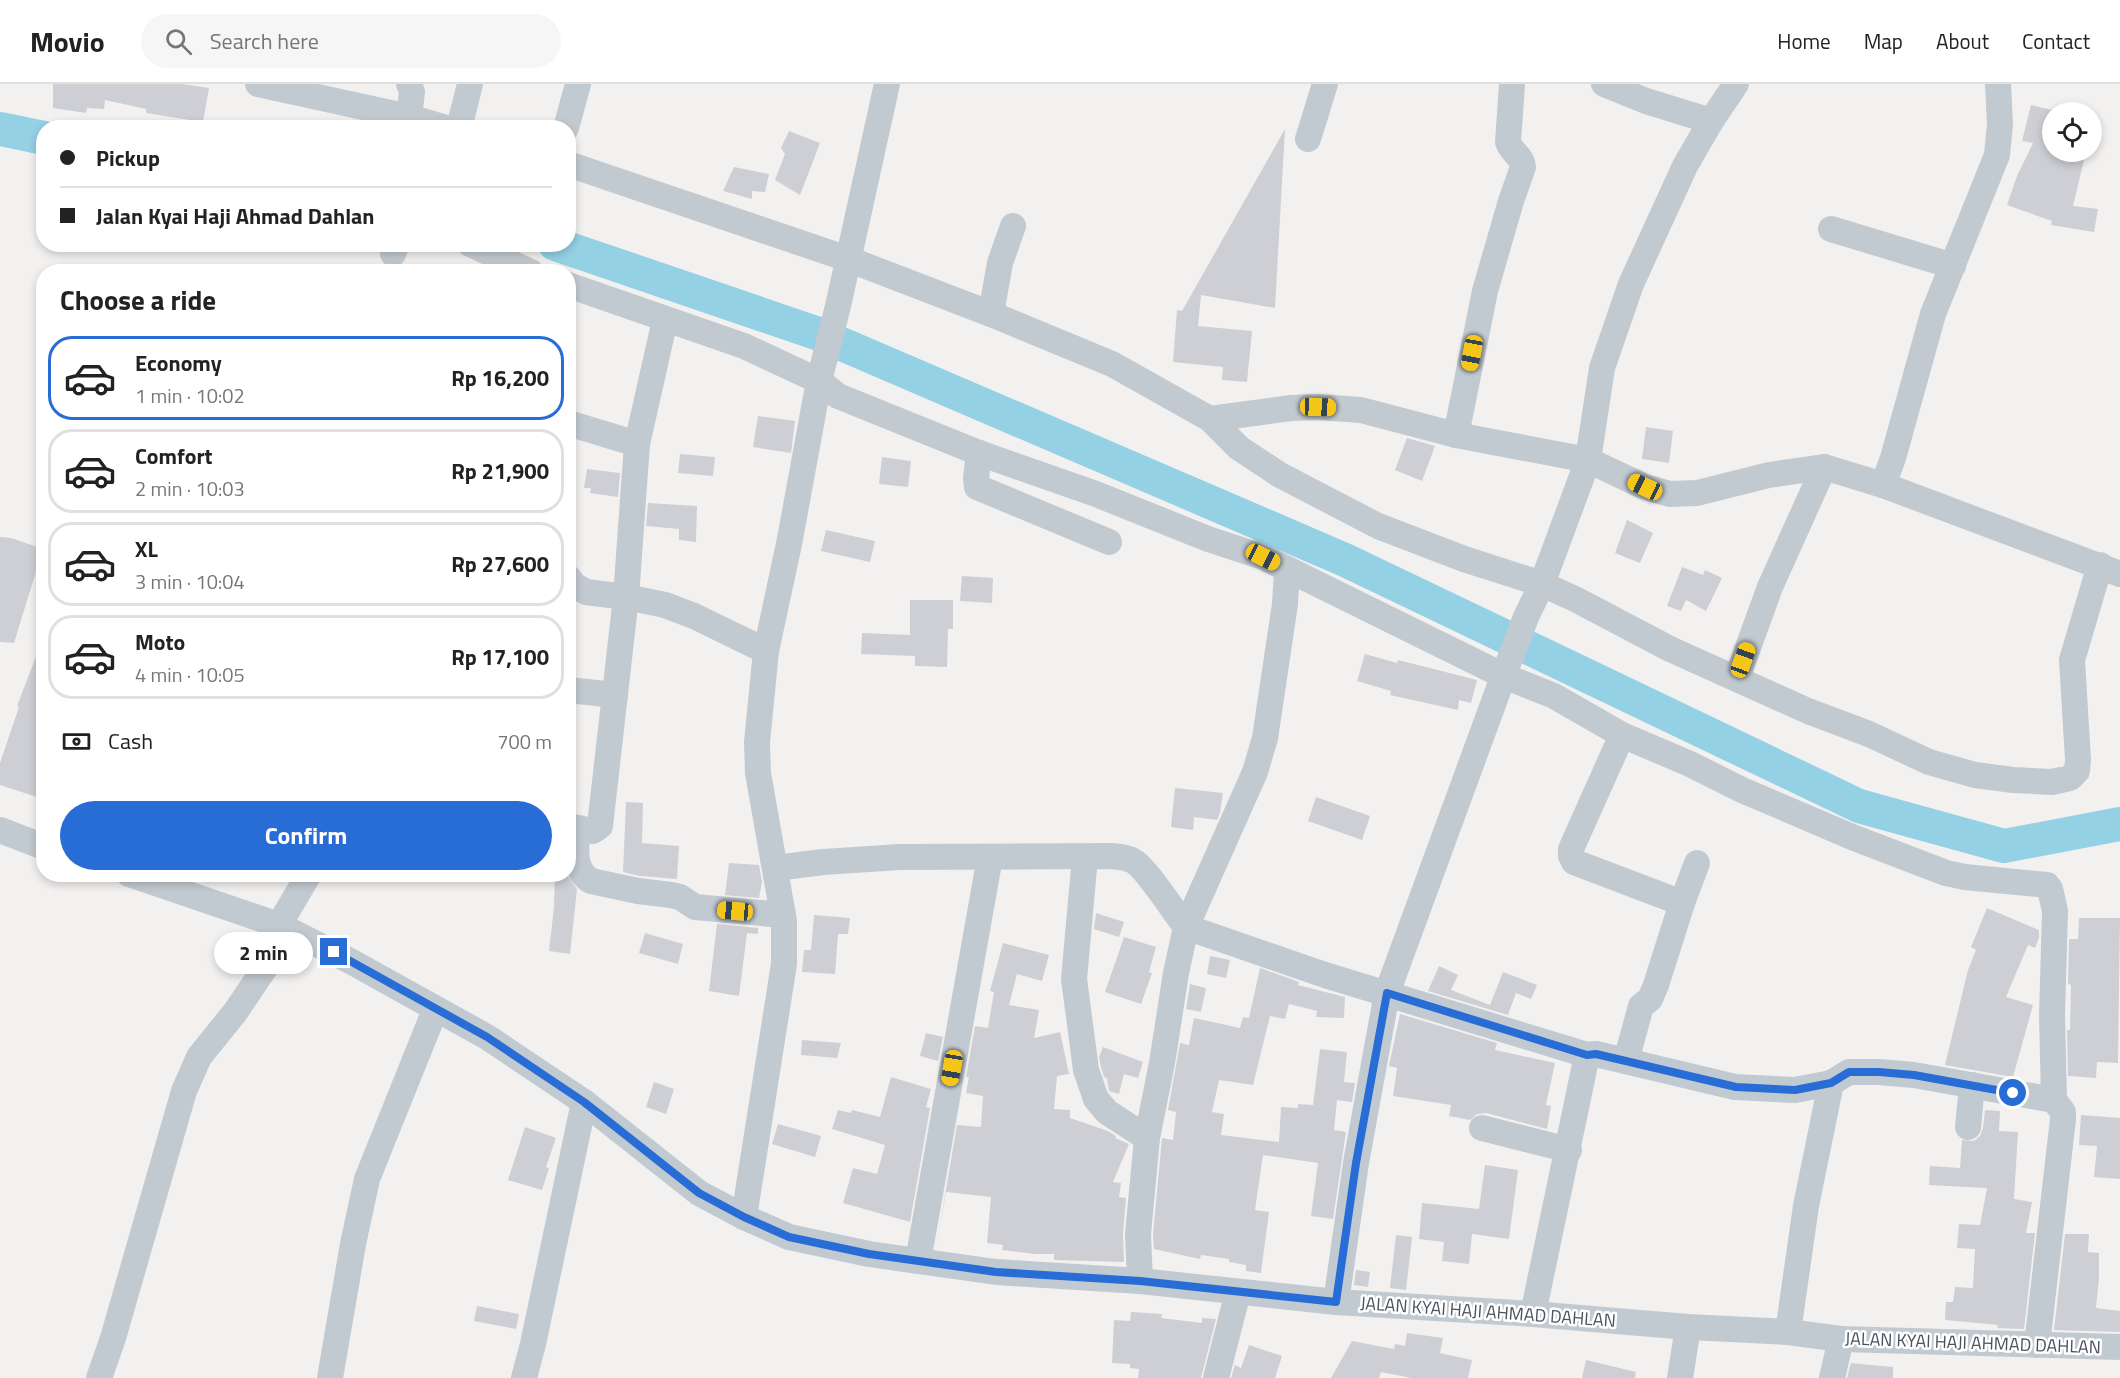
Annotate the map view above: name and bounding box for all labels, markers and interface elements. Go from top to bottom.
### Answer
search box [141,14,561,68]
text: Movio [30,20,105,63]
text: Search here [210,24,319,58]
icon: search [162,25,195,58]
text: Home [1777,25,1831,57]
text: Map [1864,25,1903,57]
text: About [1936,25,1989,57]
text: Contact [2022,25,2090,57]
map controls [2042,102,2102,162]
button: locate [2042,102,2102,162]
text: Pickup [96,141,160,175]
text: Jalan Kyai Haji Ahmad Dahlan [96,199,374,233]
text: Choose a ride [60,279,216,320]
car [1460,334,1484,372]
text: Economy [135,346,222,380]
icon: car [63,351,117,405]
text: Rp 16,200 [451,361,549,395]
text: 1 min · 10:02 [135,380,245,411]
car [1300,397,1336,417]
text: Comfort [135,439,213,473]
icon: car [63,444,117,498]
text: Rp 21,900 [451,454,549,488]
car [1625,471,1665,503]
text: 2 min · 10:03 [135,473,245,504]
text: XL [135,532,158,566]
icon: car [63,537,117,591]
car [1243,541,1283,573]
text: Rp 27,600 [451,547,549,581]
text: 3 min · 10:04 [135,566,245,597]
text: Moto [135,625,185,659]
icon: car [63,630,117,684]
text: Rp 17,100 [451,640,549,674]
car [1728,640,1758,680]
text: 4 min · 10:05 [135,659,245,690]
text: Cash [108,724,153,758]
icon: cash [60,725,93,758]
text: 700 m [497,726,552,757]
button: Confirm [60,801,552,870]
car [716,900,754,922]
callout: 2 min [214,931,313,973]
text: 2 min [239,937,288,968]
route end [320,938,347,965]
car [940,1049,964,1087]
route start [1999,1079,2026,1106]
street label: JALAN KYAI HAJI AHMAD DAHLAN [1359,1289,1617,1334]
street label: JALAN KYAI HAJI AHMAD DAHLAN [1845,1325,2101,1360]

